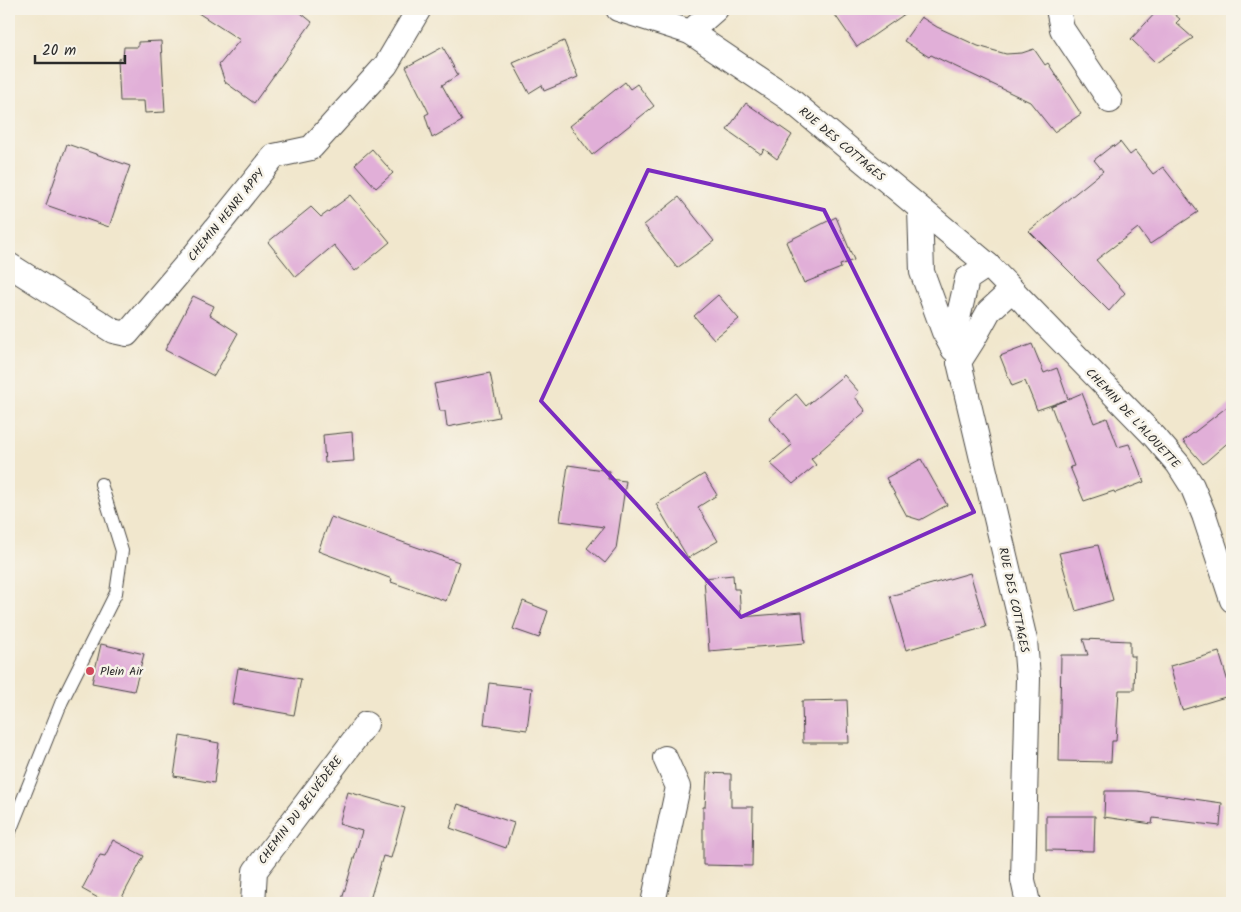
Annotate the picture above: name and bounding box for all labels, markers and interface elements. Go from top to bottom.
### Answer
scale bar [35,32,125,64]
text: 20 m [42,39,76,63]
street label: RUE DES COTTAGES [794,103,889,187]
street label: CHEMIN HENRI APPY [183,164,270,266]
street label: CHEMIN DE L'ALOUETTE [1081,364,1185,474]
street label: RUE DES COTTAGES [993,546,1034,655]
place label: Plein Air [100,662,144,681]
marker: Plein Air [84,665,96,677]
street label: CHEMIN DU BELVÉDÈRE [253,751,348,869]

